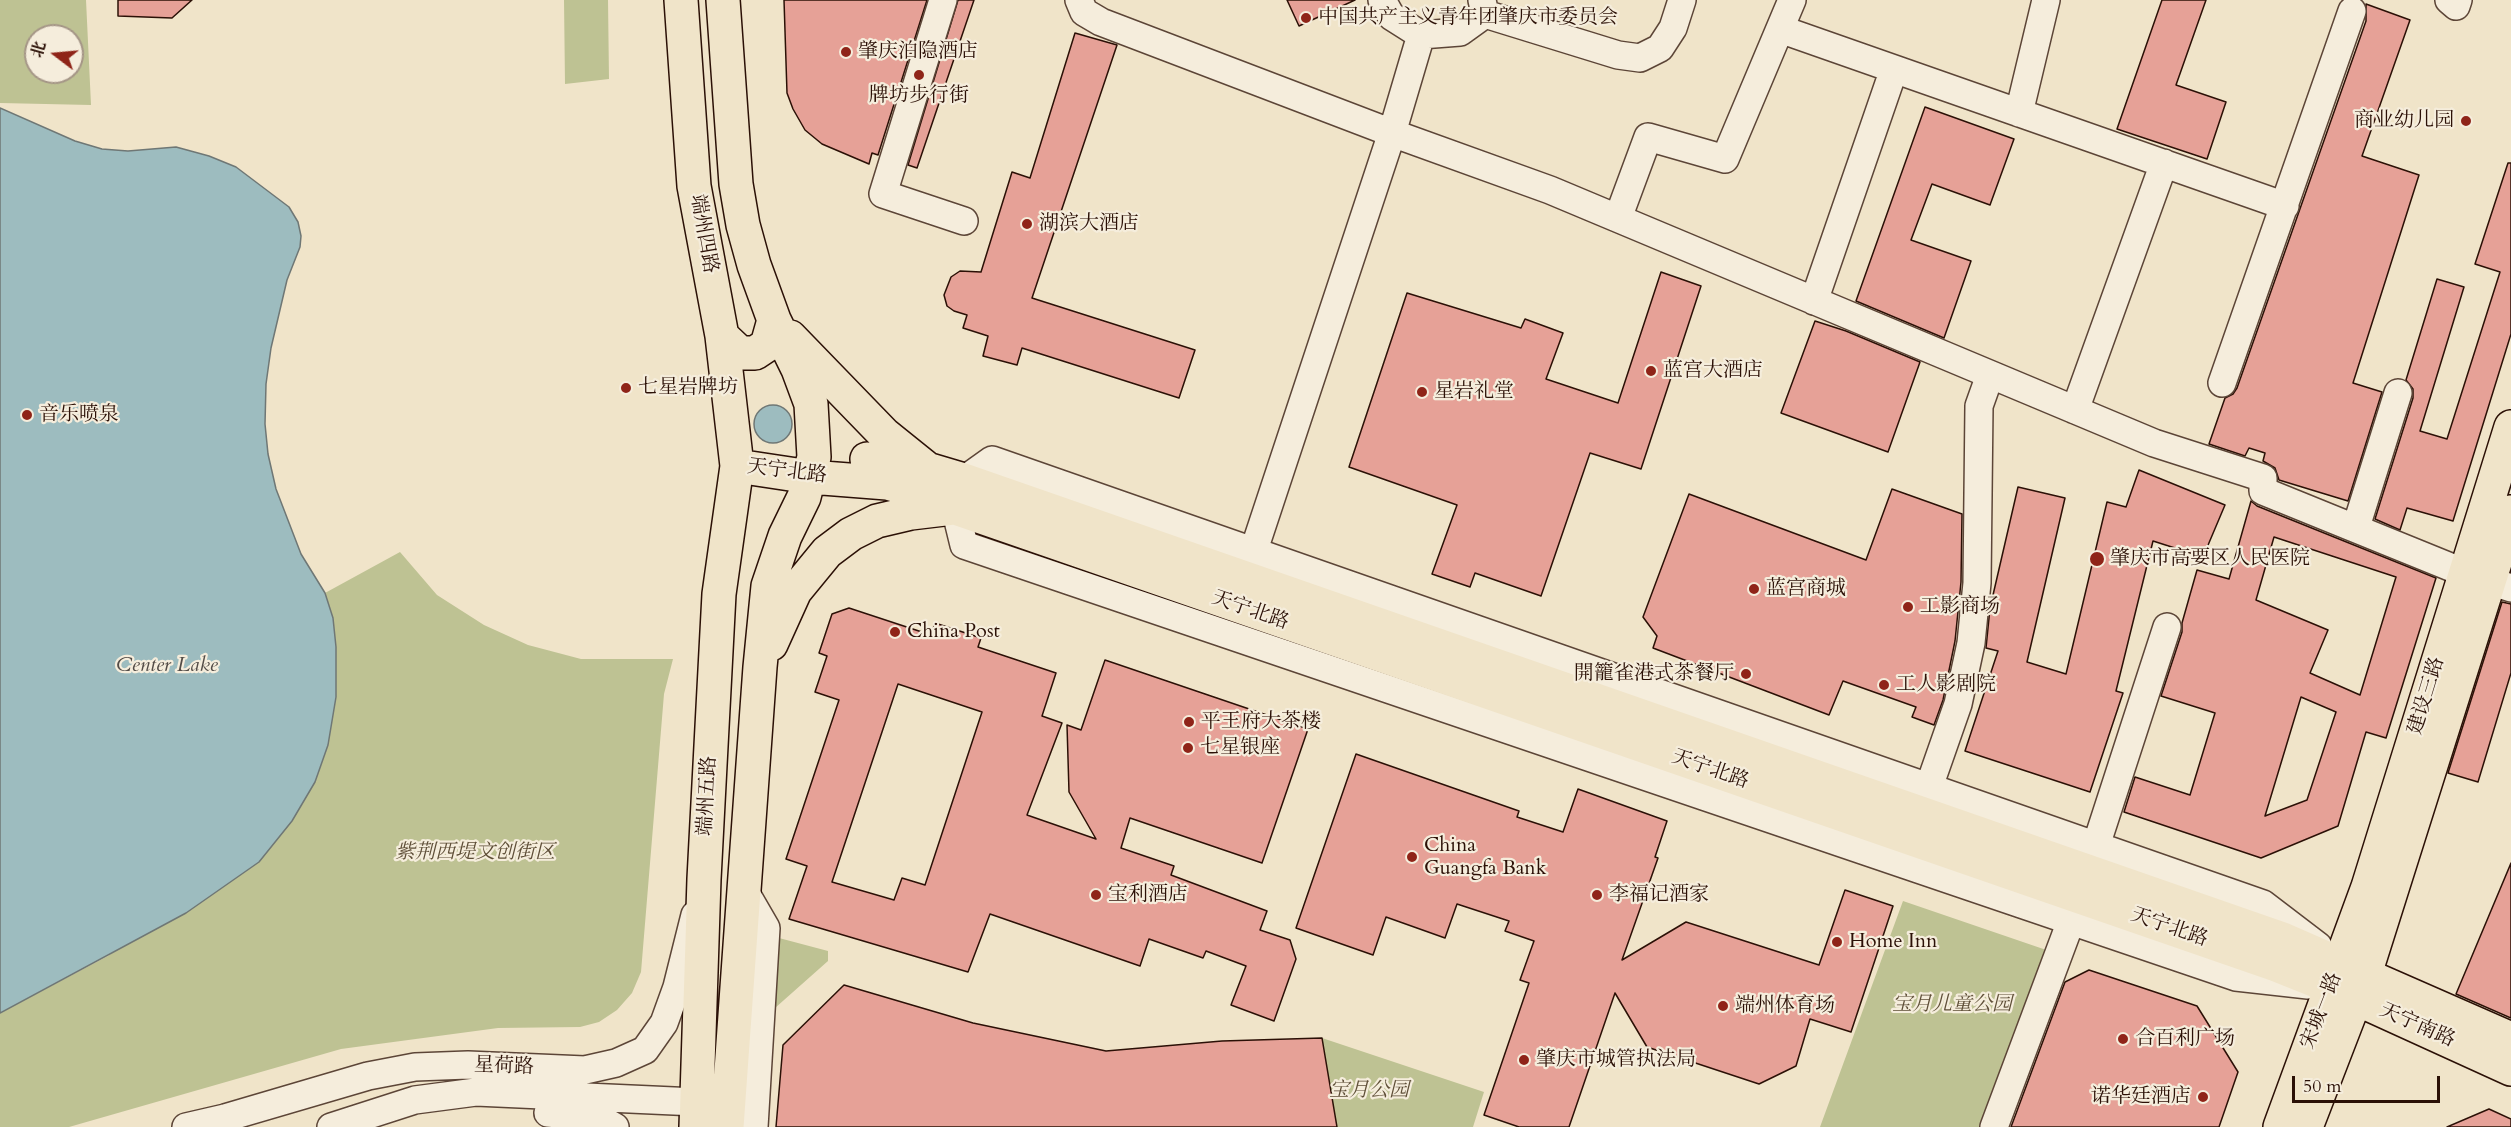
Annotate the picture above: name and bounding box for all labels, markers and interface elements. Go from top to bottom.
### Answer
place label: 中国共产主义青年团肇庆市委员会 [1318,6,1618,30]
marker: 中国共产主义青年团肇庆市委员会 [1299,11,1313,25]
north arrow [24,24,84,84]
text: 北 [26,39,51,60]
place label: 肇庆泊隐酒店 [858,40,978,64]
marker: 肇庆泊隐酒店 [839,45,853,59]
marker: 牌坊步行街 [912,68,926,82]
place label: 牌坊步行街 [869,84,969,108]
place label: 商业幼儿园 [2354,109,2454,133]
marker: 商业幼儿园 [2459,114,2473,128]
street label: 端州四路 [684,193,722,275]
place label: 湖滨大酒店 [1039,212,1139,236]
marker: 湖滨大酒店 [1020,217,1034,231]
place label: 蓝宫大酒店 [1663,359,1763,383]
marker: 蓝宫大酒店 [1644,364,1658,378]
place label: 七星岩牌坊 [638,376,738,400]
place label: 星岩礼堂 [1434,380,1514,404]
marker: 七星岩牌坊 [619,381,633,395]
marker: 星岩礼堂 [1415,385,1429,399]
place label: 音乐喷泉 [39,403,119,427]
marker: 音乐喷泉 [20,408,34,422]
street label: 天宁北路 [746,455,828,489]
place label: 肇庆市高要区人民医院 [2110,547,2310,571]
marker: 肇庆市高要区人民医院 [2088,550,2106,568]
place label: 蓝宫商城 [1766,577,1846,601]
marker: 蓝宫商城 [1747,582,1761,596]
street label: 天宁北路 [1208,587,1292,635]
place label: 工影商场 [1920,595,2000,619]
marker: 工影商场 [1901,600,1915,614]
place label: China Post [907,620,1000,644]
marker: China Post [888,625,902,639]
water label: Center Lake [116,653,218,679]
street label: 建设三路 [2404,654,2450,738]
place label: 開籠雀港式茶餐厅 [1574,662,1734,686]
marker: 開籠雀港式茶餐厅 [1739,667,1753,681]
place label: 工人影剧院 [1896,673,1996,697]
marker: 工人影剧院 [1877,678,1891,692]
place label: 平王府大茶楼 [1201,710,1321,734]
marker: 平王府大茶楼 [1182,715,1196,729]
place label: 七星银座 [1200,736,1280,760]
marker: 七星银座 [1181,741,1195,755]
street label: 天宁北路 [1668,746,1752,794]
street label: 端州五路 [694,755,722,837]
place label: China Guangfa Bank [1424,834,1546,881]
park label: 紫荆西堤文创街区 [395,841,555,865]
marker: China Guangfa Bank [1405,850,1419,864]
place label: 宝利酒店 [1108,883,1188,907]
place label: 李福记酒家 [1609,883,1709,907]
marker: 宝利酒店 [1089,888,1103,902]
marker: 李福记酒家 [1590,888,1604,902]
street label: 天宁北路 [2127,904,2211,952]
place label: Home Inn [1849,930,1937,954]
marker: Home Inn [1830,935,1844,949]
street label: 宋城一路 [2296,969,2348,1053]
park label: 宝月儿童公园 [1892,993,2012,1017]
place label: 端州体育场 [1735,994,1835,1018]
marker: 端州体育场 [1716,999,1730,1013]
street label: 天宁南路 [2376,999,2458,1053]
place label: 合百利广场 [2135,1027,2235,1051]
marker: 合百利广场 [2116,1032,2130,1046]
place label: 肇庆市城管执法局 [1536,1048,1696,1072]
marker: 肇庆市城管执法局 [1517,1053,1531,1067]
street label: 星荷路 [474,1054,534,1080]
scale bar [2295,1064,2444,1102]
text: 50 m [2303,1074,2342,1099]
park label: 宝月公园 [1329,1079,1409,1103]
place label: 诺华廷酒店 [2091,1085,2191,1109]
marker: 诺华廷酒店 [2196,1090,2210,1104]

